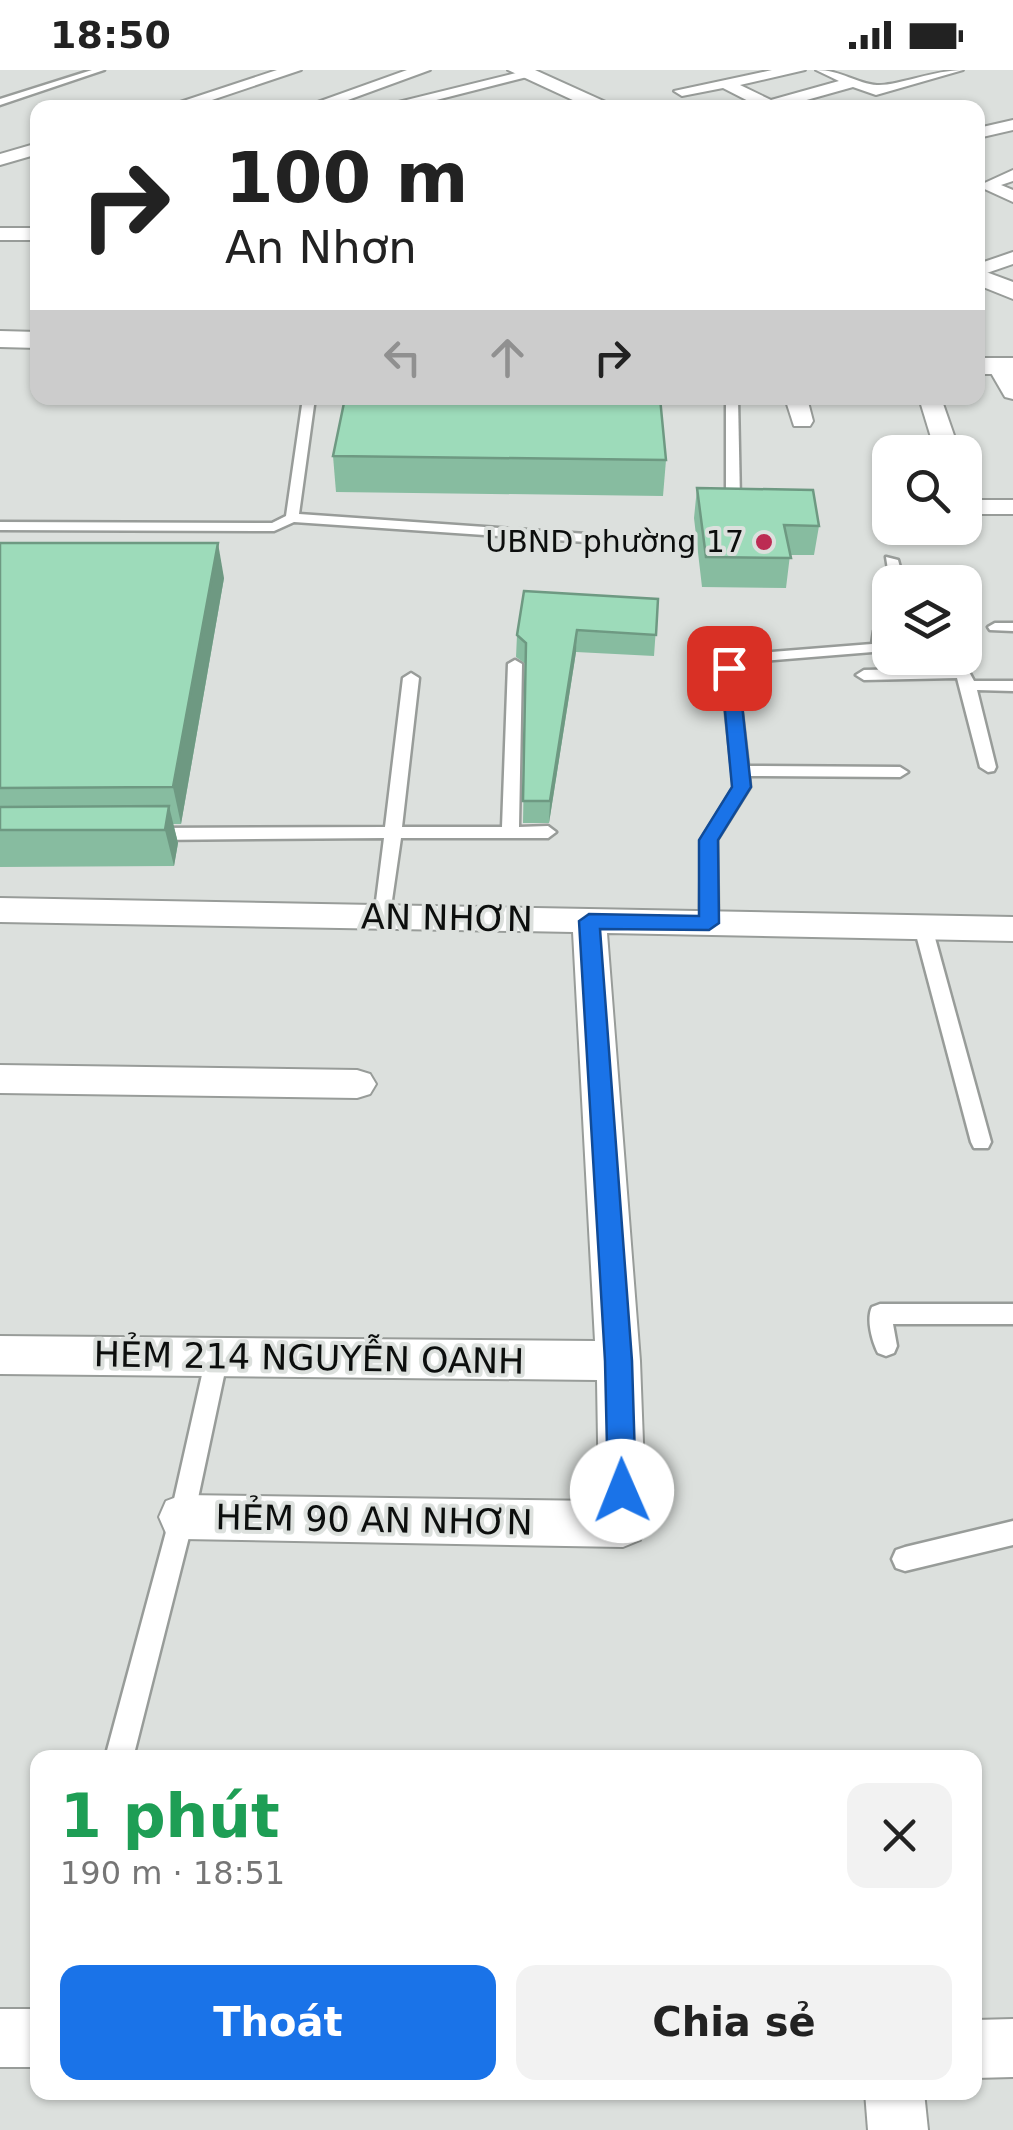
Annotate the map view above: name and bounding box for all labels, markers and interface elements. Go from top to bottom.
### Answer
text: 18:50 [50,13,171,57]
text: 100 m [225,137,468,219]
icon: right [60,140,190,270]
text: An Nhơn [225,221,417,274]
icon: left [375,330,430,385]
icon: ahead [480,330,535,385]
icon: right [585,330,640,385]
map controls [872,435,982,675]
button: search [872,435,982,545]
place label: UBND phường 17 [485,524,744,559]
marker: UBND phường 17 [753,531,775,553]
button: layers [872,565,982,675]
pin [687,626,772,711]
icon: arrive [702,641,757,696]
street label: AN NHƠN [361,897,533,939]
street label: HẺM 214 NGUYỄN OANH [93,1328,525,1382]
position arrow [570,1439,674,1543]
street label: HẺM 90 AN NHƠN [215,1493,533,1543]
text: 1 phút [60,1781,280,1851]
button: close [847,1783,952,1888]
text: 190 m · 18:51 [60,1854,285,1892]
button: Thoát [60,1965,496,2080]
button: Chia sẻ [516,1965,952,2080]

